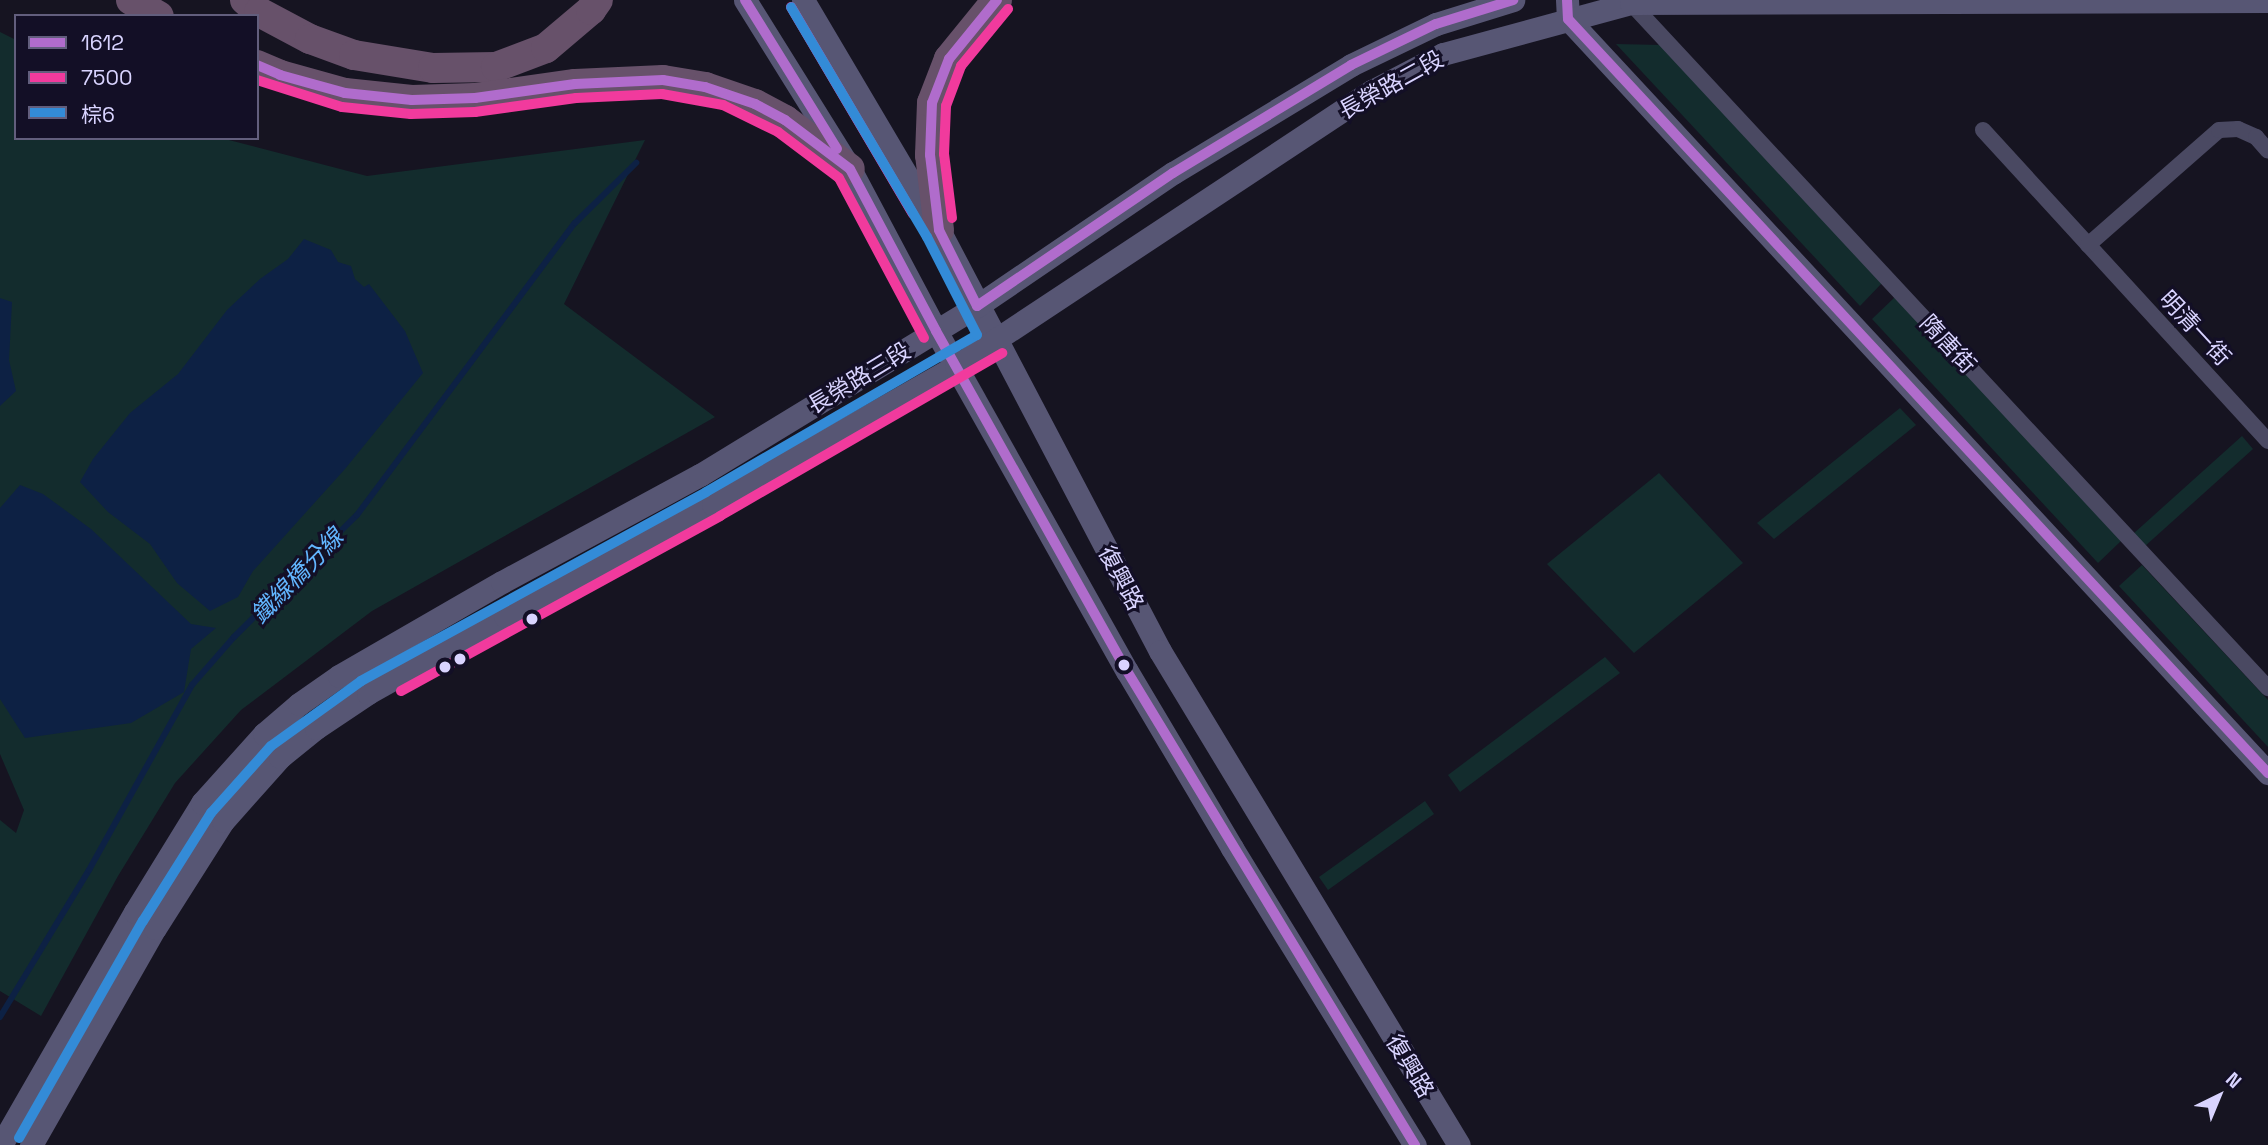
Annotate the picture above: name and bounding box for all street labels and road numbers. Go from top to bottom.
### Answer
street label: 長榮路二段 [1334,45,1448,125]
street label: 明清一街 [2154,285,2236,371]
street label: 隋唐街 [1914,309,1982,379]
street label: 長榮路三段 [803,337,915,419]
street label: 復興路 [1093,541,1149,615]
street label: 復興路 [1380,1029,1440,1103]

